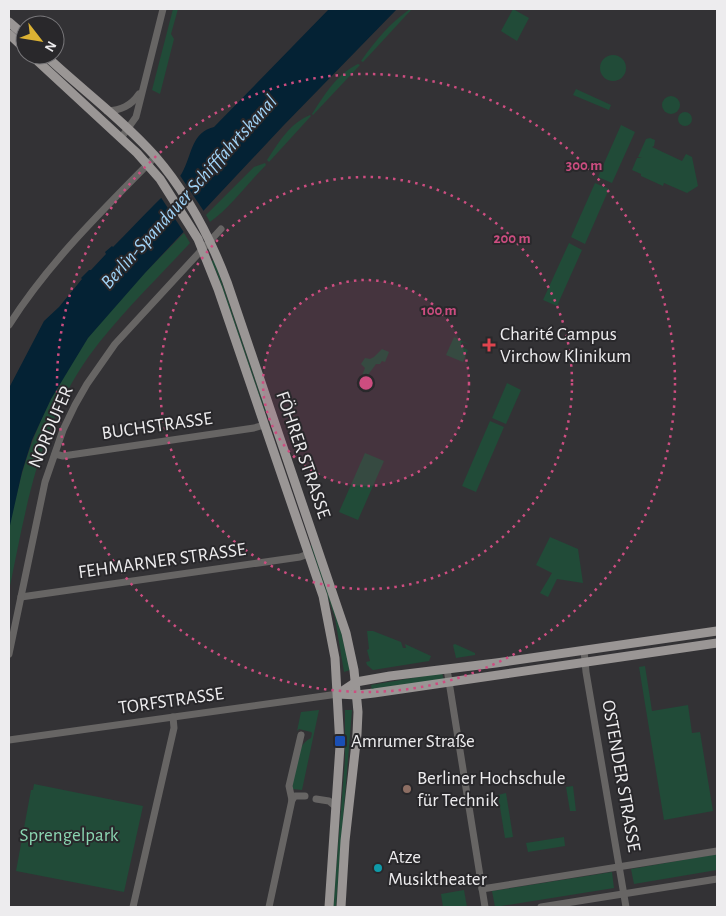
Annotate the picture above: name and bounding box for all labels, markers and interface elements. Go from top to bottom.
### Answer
north arrow [15,15,65,65]
text: N [42,38,59,54]
water label: Berlin-Spandauer Schifffahrtskanal [97,91,281,293]
text: 300 m [566,158,602,173]
text: 200 m [493,231,531,246]
text: 100 m [421,303,457,318]
place label: Charité Campus Virchow Klinikum [500,325,631,366]
marker: Charité Campus Virchow Klinikum [482,338,496,352]
centre of rings [357,374,375,392]
street label: NORDUFER [25,383,77,471]
street label: FÖHRER STRASSE [272,389,335,521]
street label: BUCHSTRASSE [100,409,214,443]
street label: FEHMARNER STRASSE [77,540,247,582]
street label: TORFSTRASSE [117,684,225,718]
street label: OSTENDER STRASSE [598,699,644,853]
place label: Amrumer Straße [351,732,475,751]
marker: Amrumer Straße [333,734,347,748]
place label: Berliner Hochschule für Technik [417,769,566,810]
marker: Berliner Hochschule für Technik [401,783,413,795]
park label: Sprengelpark [20,826,119,845]
place label: Atze Musiktheater [388,848,487,889]
marker: Atze Musiktheater [372,862,384,874]

